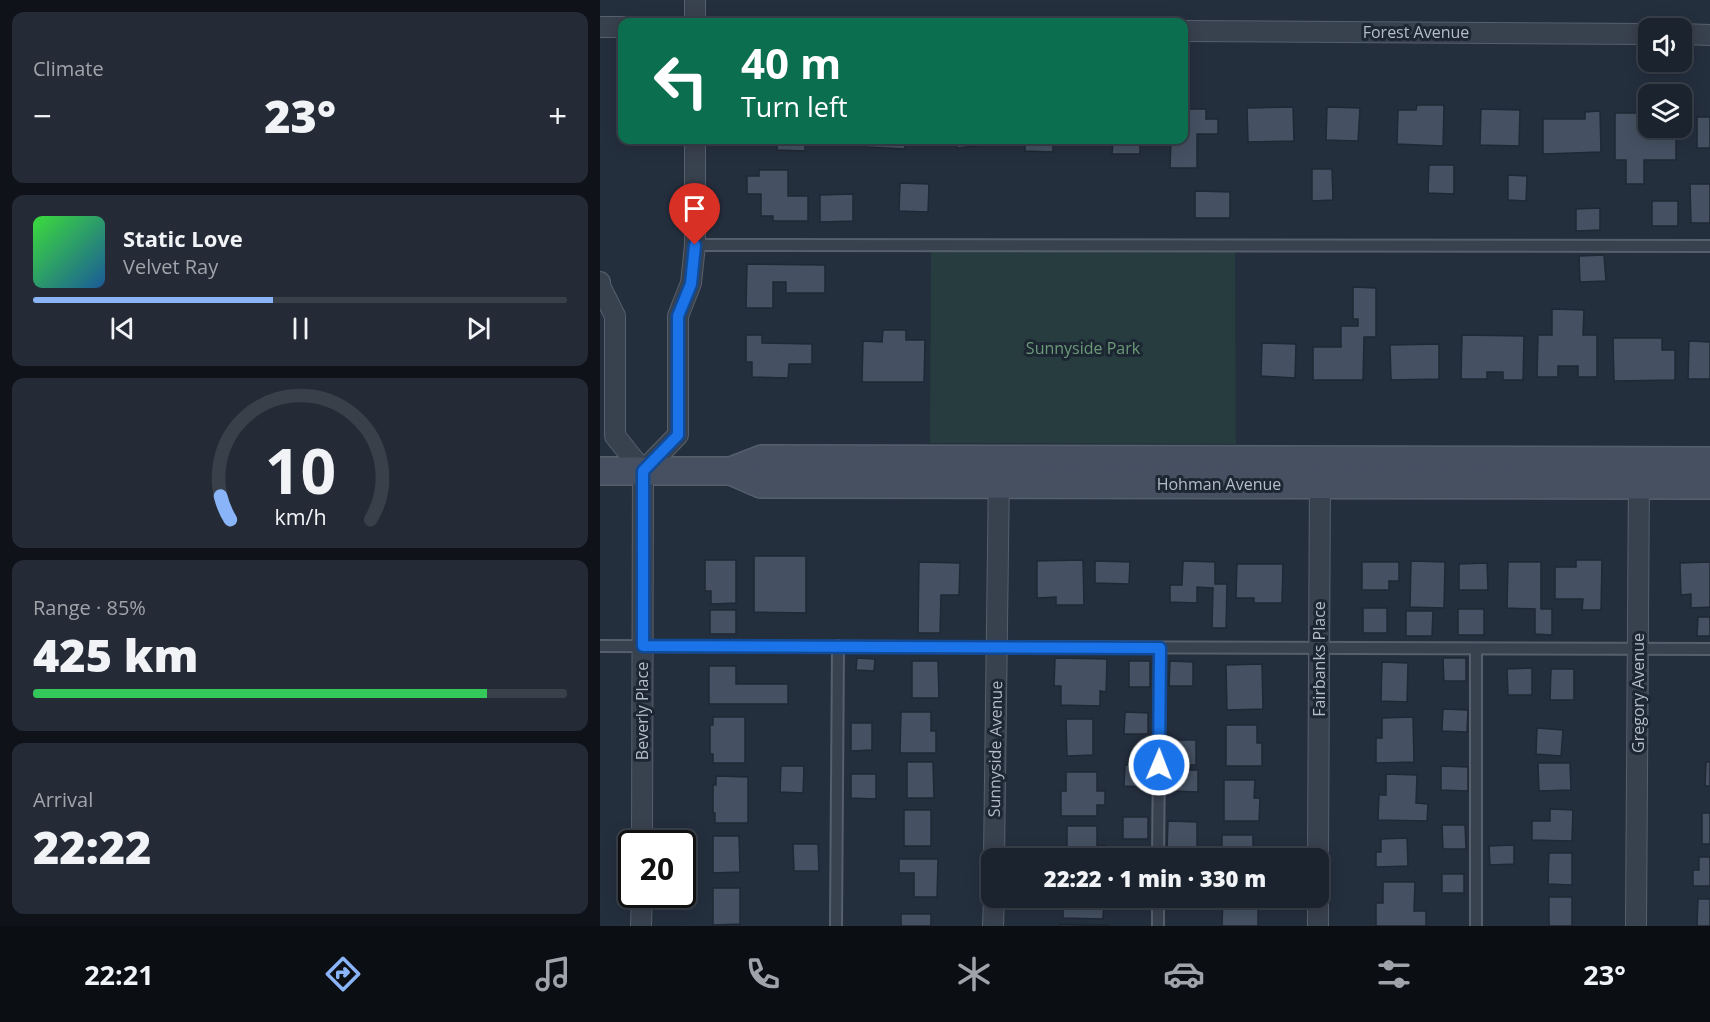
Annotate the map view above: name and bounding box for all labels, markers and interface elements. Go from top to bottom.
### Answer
map controls [1638,18,1692,138]
button: sound [1638,18,1692,72]
street label: Forest Avenue [1363,21,1469,43]
text: 40 m [741,34,841,91]
icon: left [642,42,720,120]
text: Climate [33,55,104,82]
button: layers [1638,84,1692,138]
text: 23° [264,85,336,146]
text: Turn left [741,88,848,125]
text: − [33,93,52,138]
text: + [548,93,567,138]
pin [669,183,720,245]
icon: arrive [678,192,711,225]
text: Static Love [123,223,243,253]
text: Velvet Ray [123,253,218,280]
icon: previous [106,312,139,345]
icon: pause [284,312,317,345]
icon: next [462,312,495,345]
park label: Sunnyside Park [1026,337,1141,359]
text: 10 [264,427,336,512]
street label: Hohman Avenue [1157,473,1281,495]
text: km/h [274,502,326,531]
text: Range · 85% [33,594,146,621]
street label: Fairbanks Place [1308,601,1330,717]
text: 425 km [33,624,198,685]
street label: Gregory Avenue [1627,633,1649,753]
street label: Beverly Place [631,662,653,760]
street label: Sunnyside Avenue [983,681,1007,817]
position arrow [1127,733,1191,797]
text: Arrival [33,786,93,813]
text: 22:22 [33,816,151,877]
speed limit sign: 20 [618,830,696,908]
text: 22:22 · 1 min · 330 m [1044,863,1266,893]
icon: directions [322,953,364,995]
icon: music [532,953,574,995]
icon: phone [742,953,784,995]
icon: climate [953,953,995,995]
icon: car [1163,953,1205,995]
icon: filters [1373,953,1415,995]
text: 22:21 [84,956,154,993]
text: 23° [1583,956,1626,993]

